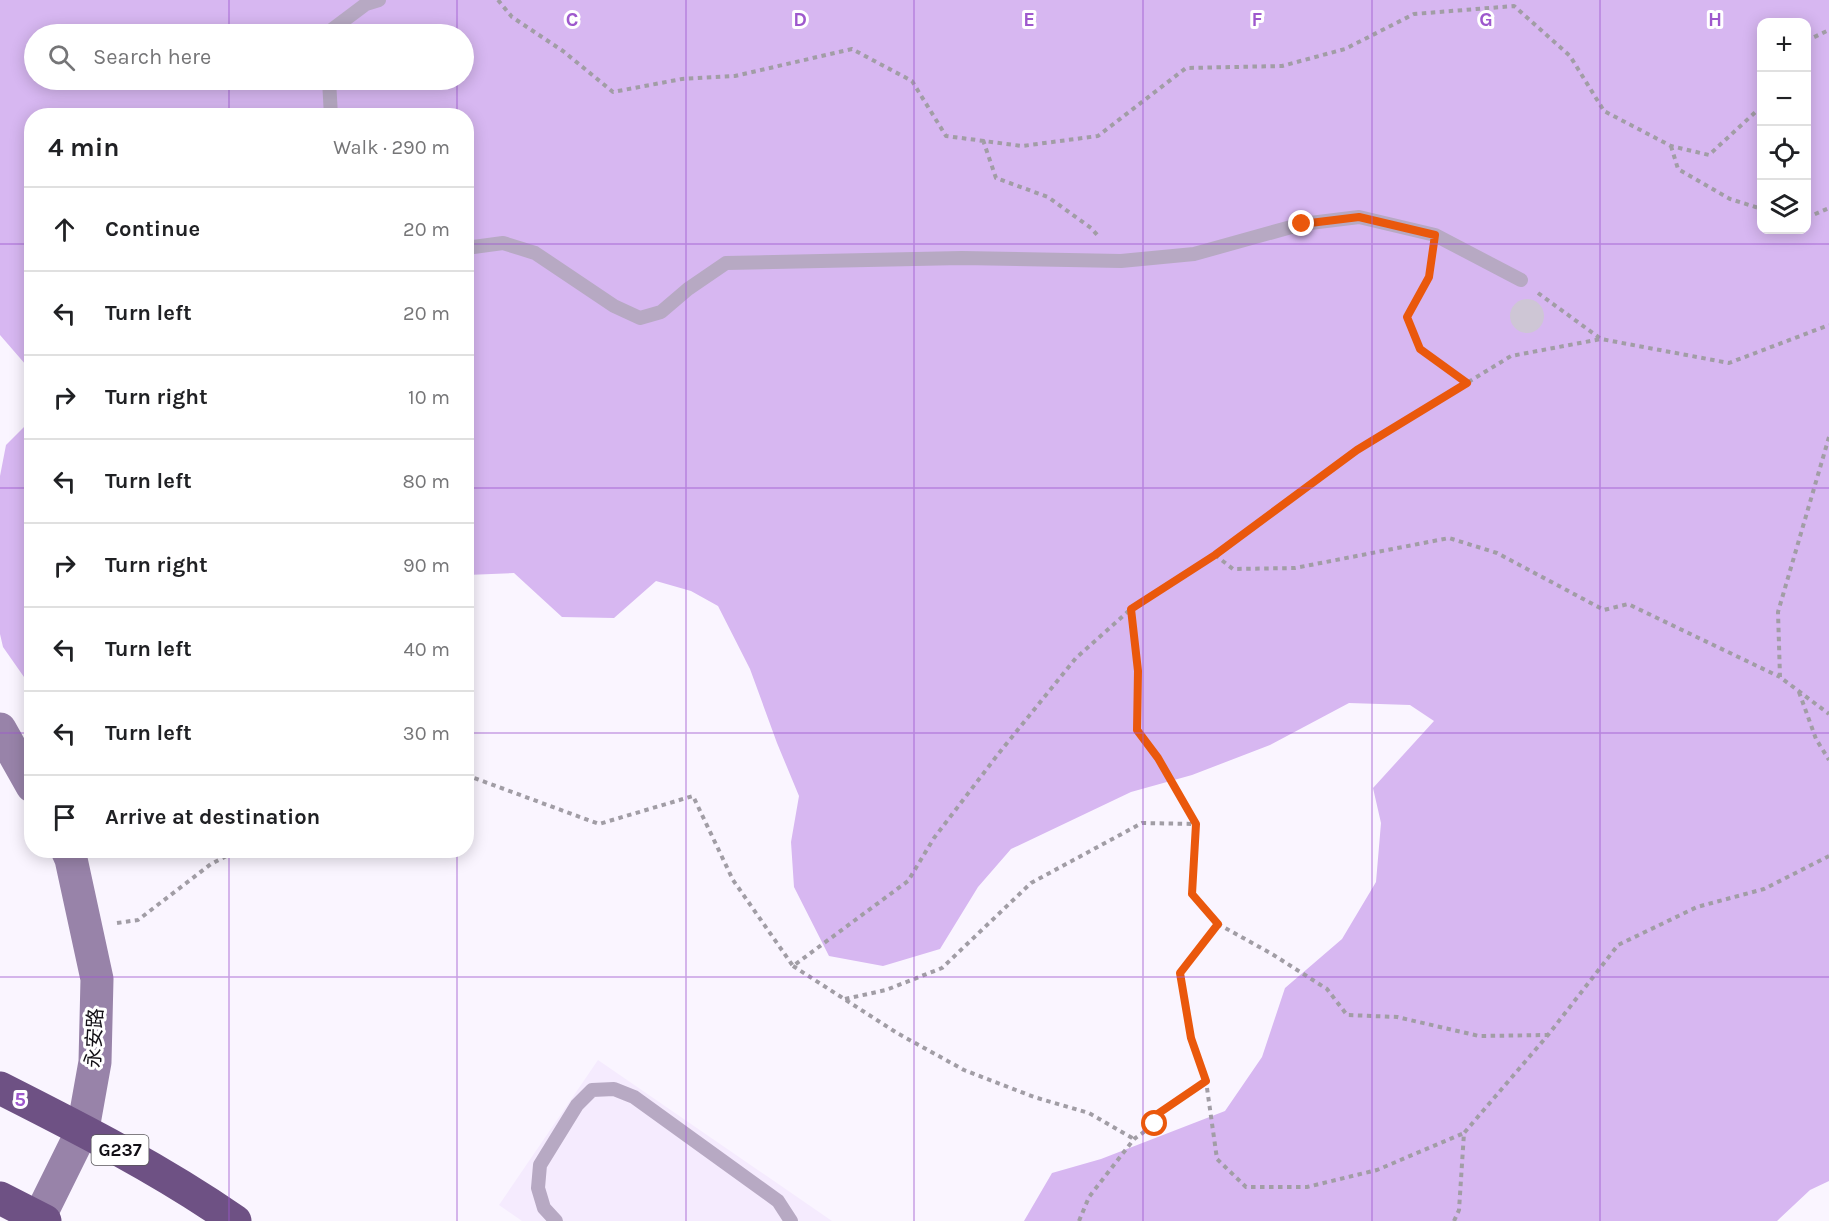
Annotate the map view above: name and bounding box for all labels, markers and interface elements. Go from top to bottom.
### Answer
text: C [566,8,578,31]
text: D [793,8,807,31]
text: E [1023,8,1035,31]
text: F [1252,8,1263,31]
text: G [1479,8,1493,31]
text: H [1708,8,1722,31]
map controls [1757,18,1811,234]
button: + [1757,18,1811,72]
search box [24,24,474,90]
icon: search [45,41,78,74]
text: Search here [93,44,211,70]
button: − [1757,72,1811,126]
button: locate [1757,126,1811,180]
text: 4 min [48,132,119,163]
text: Walk · 290 m [333,136,450,159]
button: layers [1757,180,1811,234]
route end [1288,210,1314,236]
icon: ahead [48,213,81,246]
text: Continue [105,216,200,242]
text: 20 m [403,218,450,241]
icon: left [48,297,81,330]
text: Turn left [105,300,192,326]
text: 20 m [403,302,450,325]
icon: right [48,381,81,414]
text: Turn right [105,384,208,410]
text: 10 m [408,386,450,409]
icon: left [48,465,81,498]
text: Turn left [105,468,192,494]
text: 80 m [402,470,450,493]
icon: right [48,549,81,582]
text: Turn right [105,552,208,578]
text: 90 m [403,554,450,577]
icon: left [48,633,81,666]
text: Turn left [105,636,192,662]
text: 40 m [404,638,450,661]
icon: left [48,717,81,750]
text: Turn left [105,720,192,746]
text: 30 m [403,722,450,745]
icon: arrive [48,801,81,834]
text: Arrive at destination [105,804,320,830]
street label: 永安路 [81,1007,108,1069]
text: 5 [14,1088,26,1111]
route start [1141,1110,1167,1136]
road number: G237 [92,1135,148,1165]

